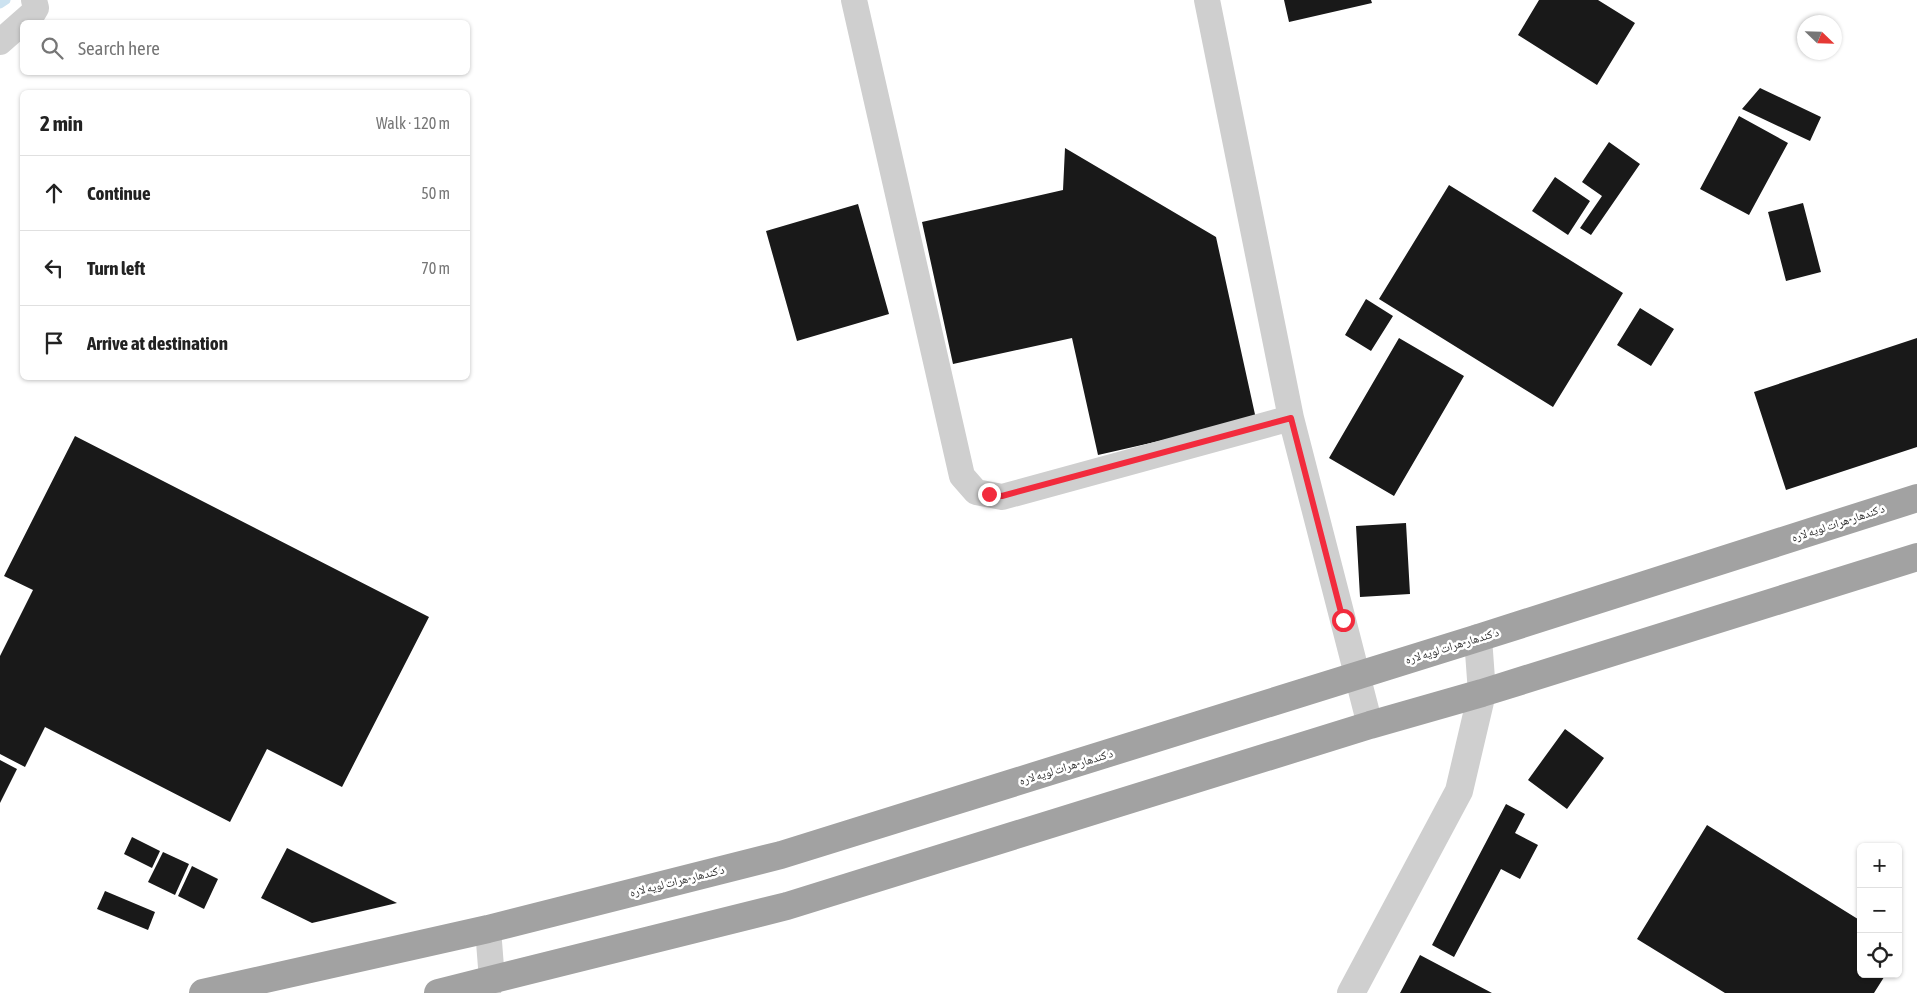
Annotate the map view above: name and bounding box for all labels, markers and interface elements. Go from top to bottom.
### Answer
north arrow [1797,15,1842,60]
search box [20,20,470,75]
icon: search [38,34,66,62]
text: Search here [78,37,160,59]
text: 2 min [40,111,83,135]
text: Walk · 120 m [376,114,450,132]
icon: ahead [40,179,68,207]
text: Continue [87,182,151,204]
text: 50 m [421,184,450,202]
icon: left [40,254,68,282]
text: Turn left [87,257,145,279]
text: 70 m [421,259,450,277]
icon: arrive [40,329,68,357]
text: Arrive at destination [87,332,228,354]
route end [978,483,1001,506]
street label: د کندهار-هرات لويه لاره [1790,501,1887,545]
route start [1332,609,1355,632]
street label: د کندهار-هرات لويه لاره [1403,625,1501,667]
street label: د کندهار-هرات لويه لاره [1017,746,1115,788]
map controls [1857,843,1902,978]
button: + [1857,843,1902,888]
street label: د کندهار-هرات لويه لاره [628,862,726,900]
button: − [1857,888,1902,933]
button: locate [1857,933,1902,978]

